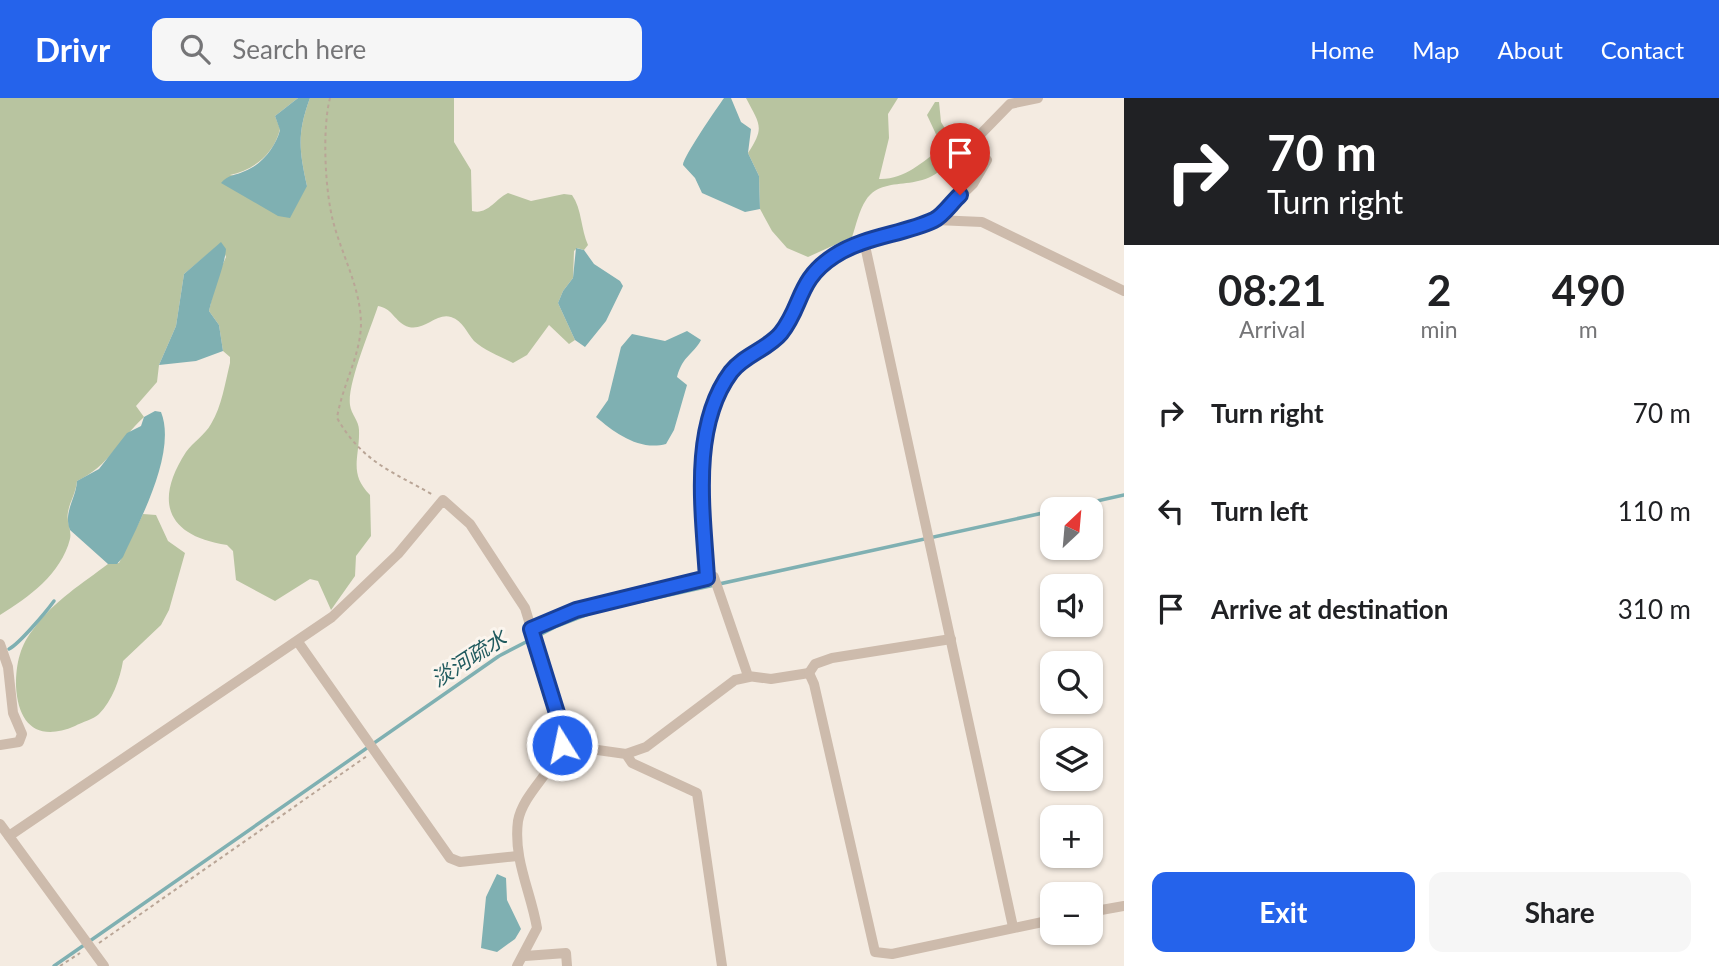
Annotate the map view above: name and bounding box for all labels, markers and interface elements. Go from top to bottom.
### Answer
search box [152,18,642,81]
text: Drivr [35,29,110,69]
icon: search [176,30,214,68]
text: Search here [232,33,366,65]
text: Home [1310,35,1374,64]
text: Map [1412,35,1460,64]
text: About [1498,35,1563,64]
text: Contact [1601,35,1684,64]
pin [930,123,990,195]
text: 70 m [1267,123,1377,181]
icon: right [1152,126,1243,217]
icon: arrive [941,134,979,172]
text: Turn right [1267,182,1403,221]
text: 08:21 [1218,265,1326,315]
text: 2 [1427,265,1451,315]
text: 490 [1552,265,1625,315]
text: Arrival [1239,315,1305,343]
text: min [1420,315,1458,343]
text: m [1579,315,1598,343]
icon: right [1152,394,1190,432]
text: Turn right [1211,397,1324,429]
text: 70 m [1633,397,1691,429]
icon: left [1152,492,1190,530]
text: Turn left [1211,495,1308,527]
text: 110 m [1618,495,1691,527]
north arrow [1040,497,1102,560]
map controls [1040,497,1103,945]
button: sound [1040,574,1103,637]
icon: arrive [1152,590,1190,628]
text: Arrive at destination [1211,593,1448,625]
text: 310 m [1618,593,1691,625]
water label: 淡河疏水 [426,623,512,691]
button: search [1040,651,1103,714]
position arrow [525,708,599,782]
button: layers [1040,728,1103,791]
button: + [1040,805,1103,868]
button: Exit [1152,872,1415,952]
button: Share [1429,872,1691,952]
button: − [1040,882,1103,945]

